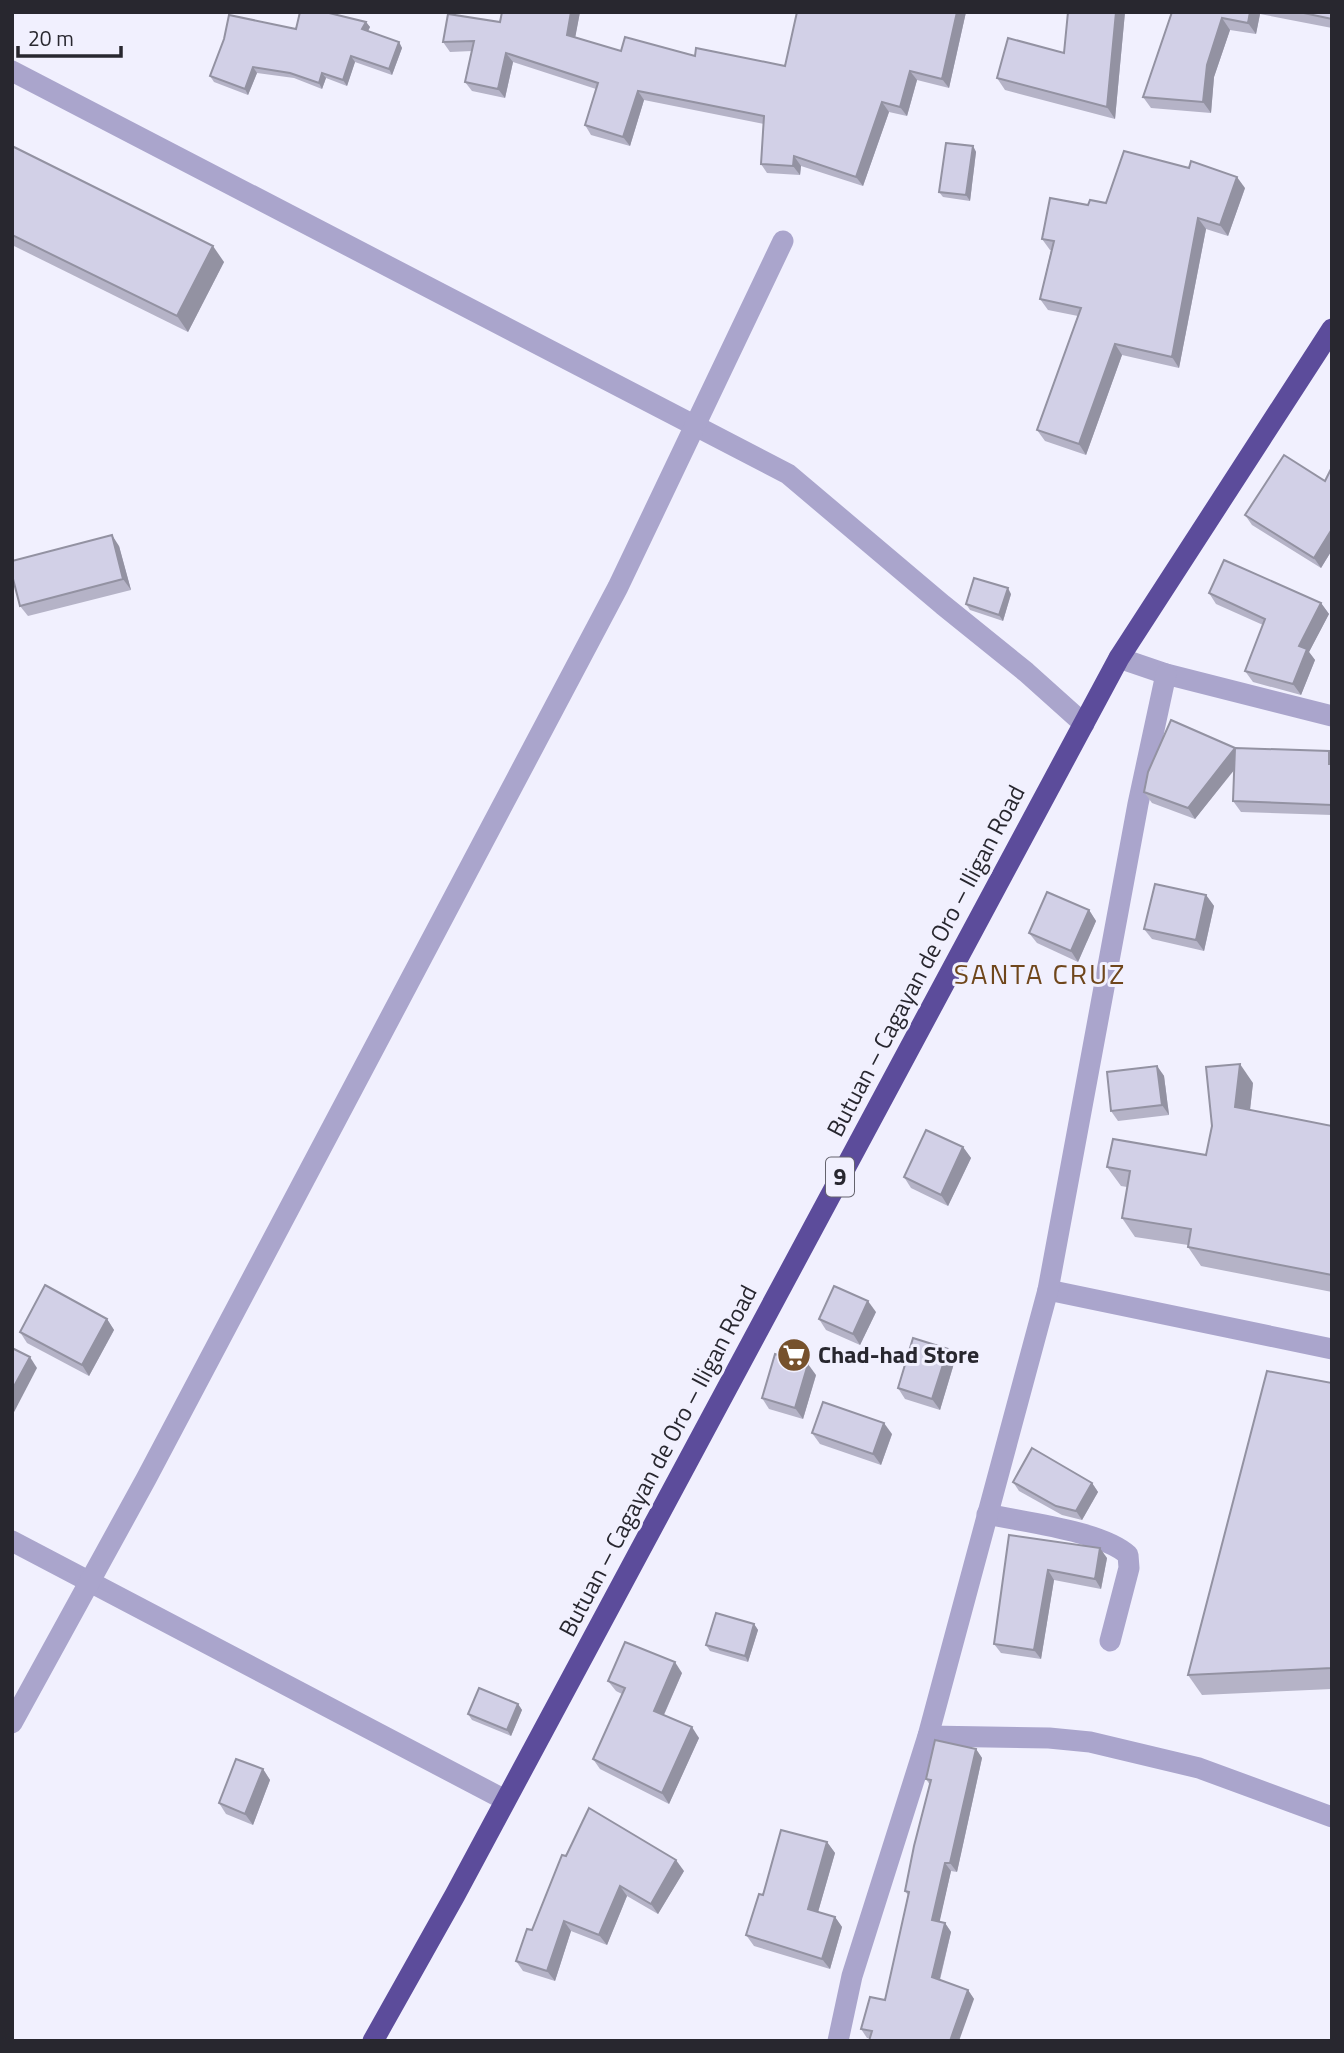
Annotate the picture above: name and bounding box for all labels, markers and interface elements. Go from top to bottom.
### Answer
scale bar [18,14,121,58]
text: 20 m [28,22,74,54]
street label: Butuan – Cagayan de Oro – Iligan Road [817,778,1033,1143]
district label: SANTA CRUZ [954,952,1126,995]
road number: 9 [826,1158,854,1196]
street label: Butuan – Cagayan de Oro – Iligan Road [549,1278,765,1643]
supermarket icon: Chad-had Store [775,1336,813,1374]
place label: Chad-had Store [818,1336,979,1372]

